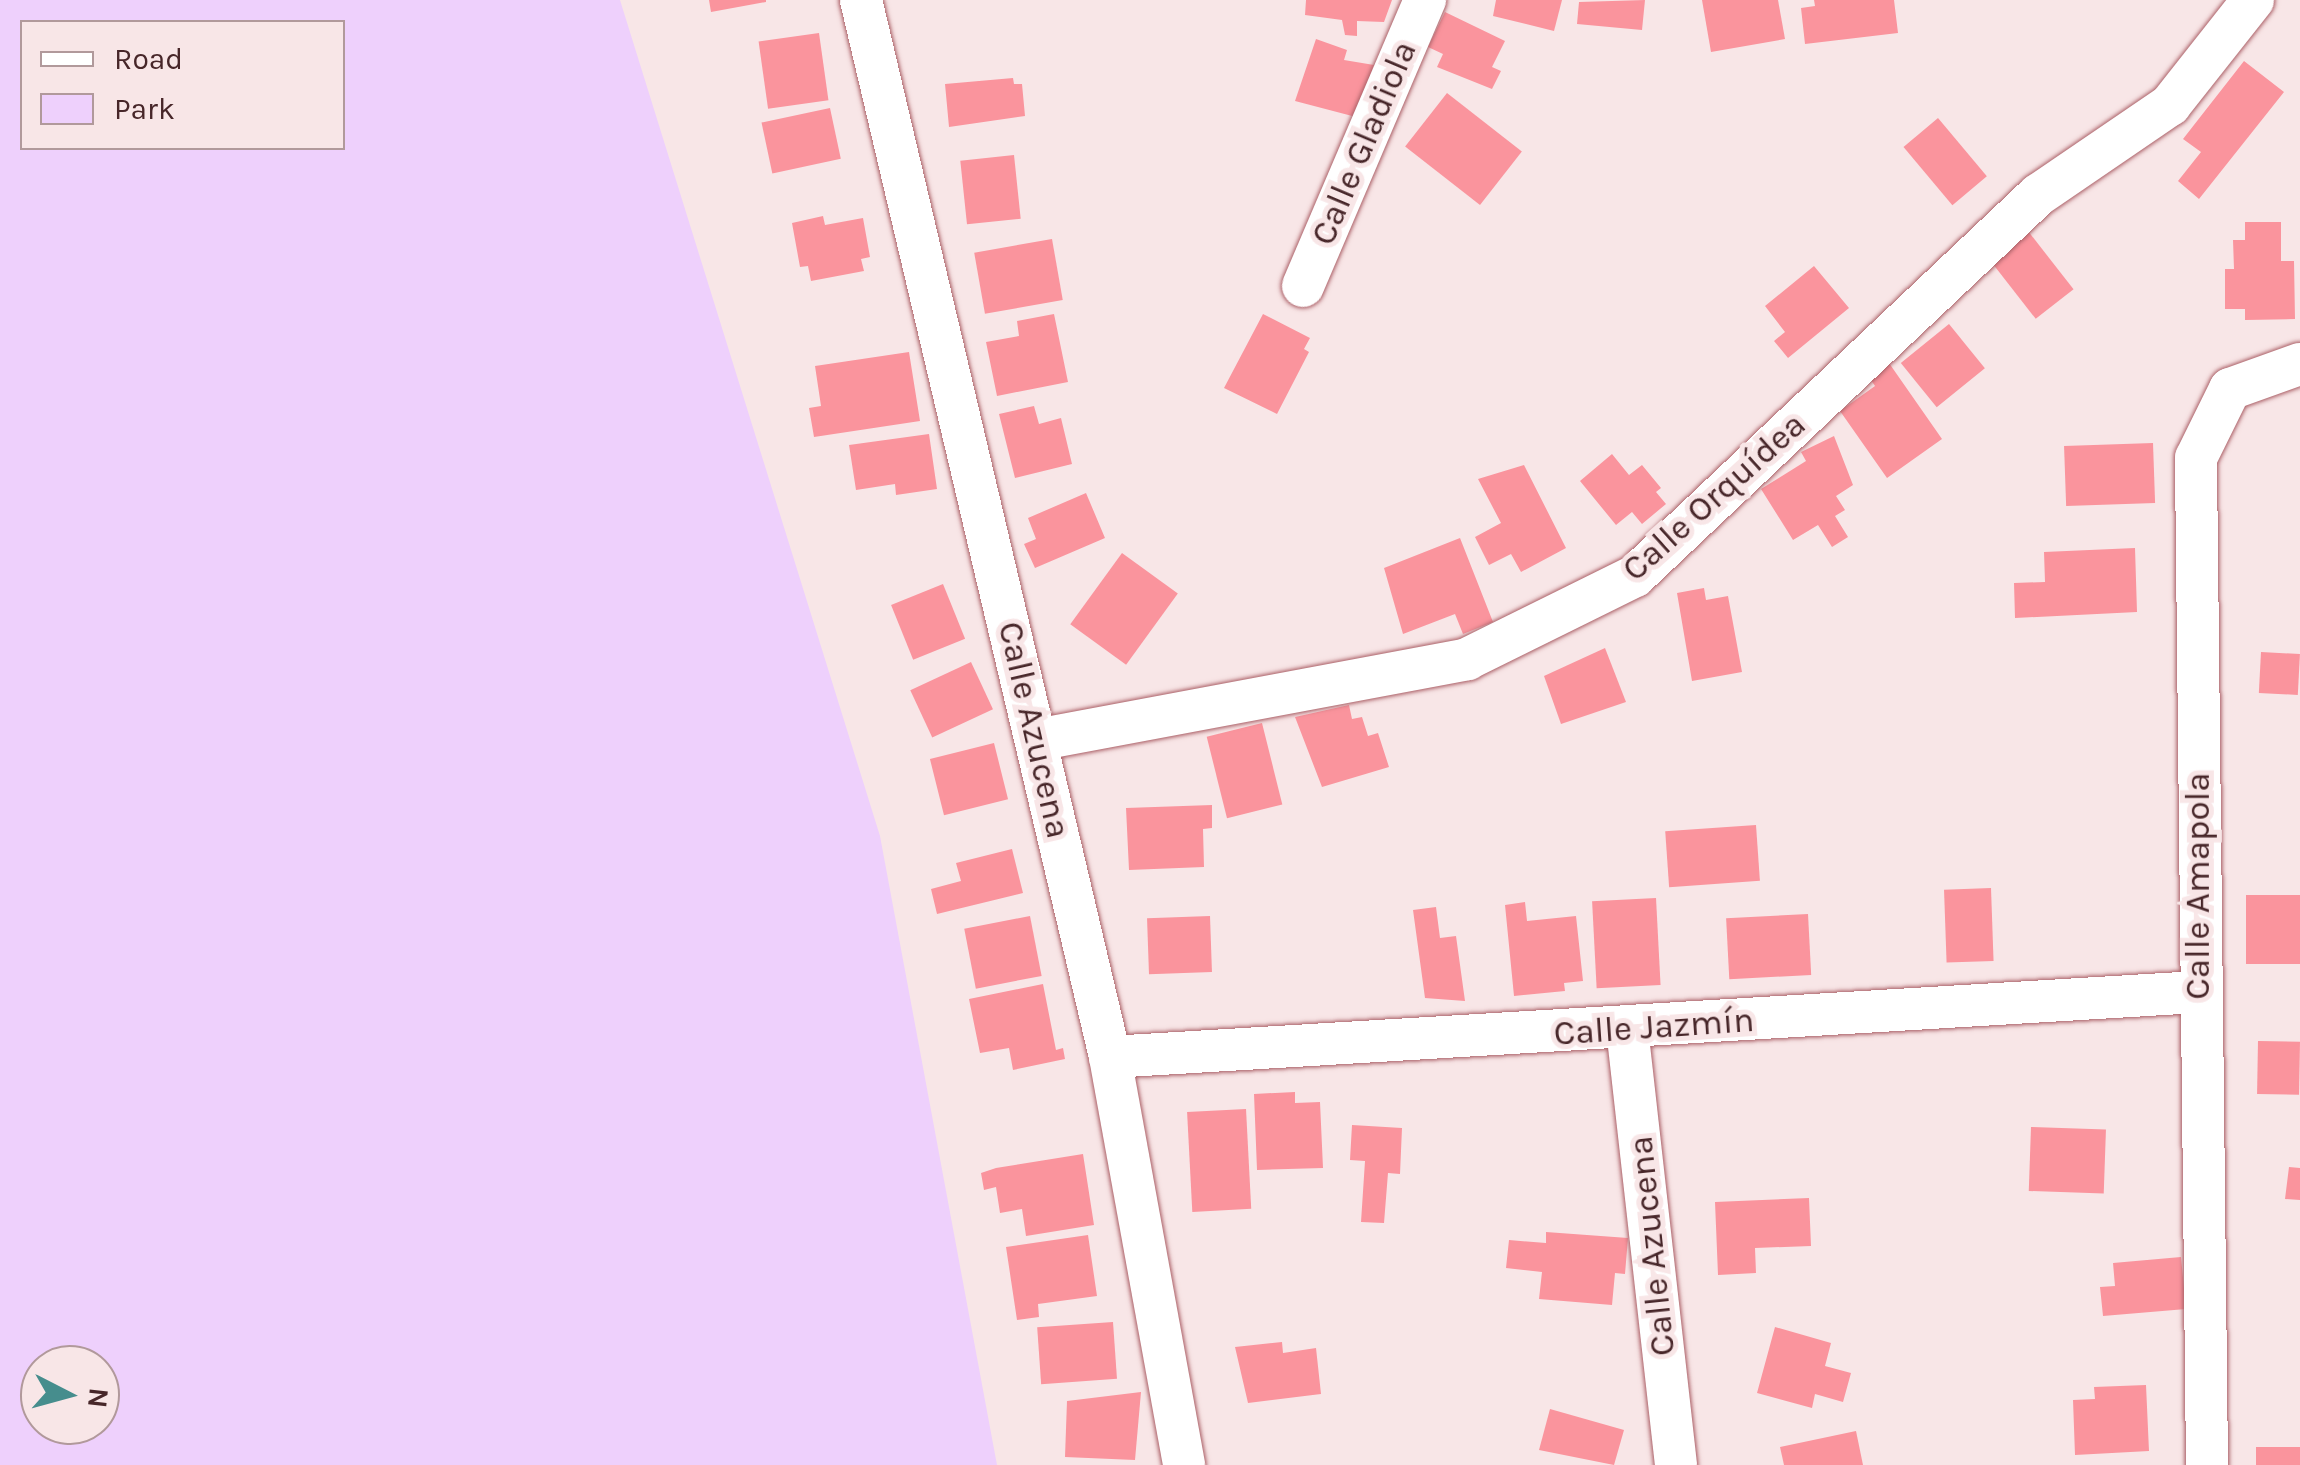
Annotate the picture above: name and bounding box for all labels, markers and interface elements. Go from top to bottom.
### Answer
legend [20,20,345,150]
street label: Calle Gladiola [1302,35,1426,251]
text: Road [114,41,183,77]
text: Park [114,91,175,127]
street label: Calle Orquídea [1614,404,1814,590]
street label: Calle Azucena [989,618,1079,842]
street label: Calle Amapola [2177,772,2219,1000]
street label: Calle Jazmín [1552,999,1756,1055]
street label: Calle Azucena [1620,1134,1684,1358]
north arrow [20,1345,120,1445]
text: N [81,1386,116,1410]

